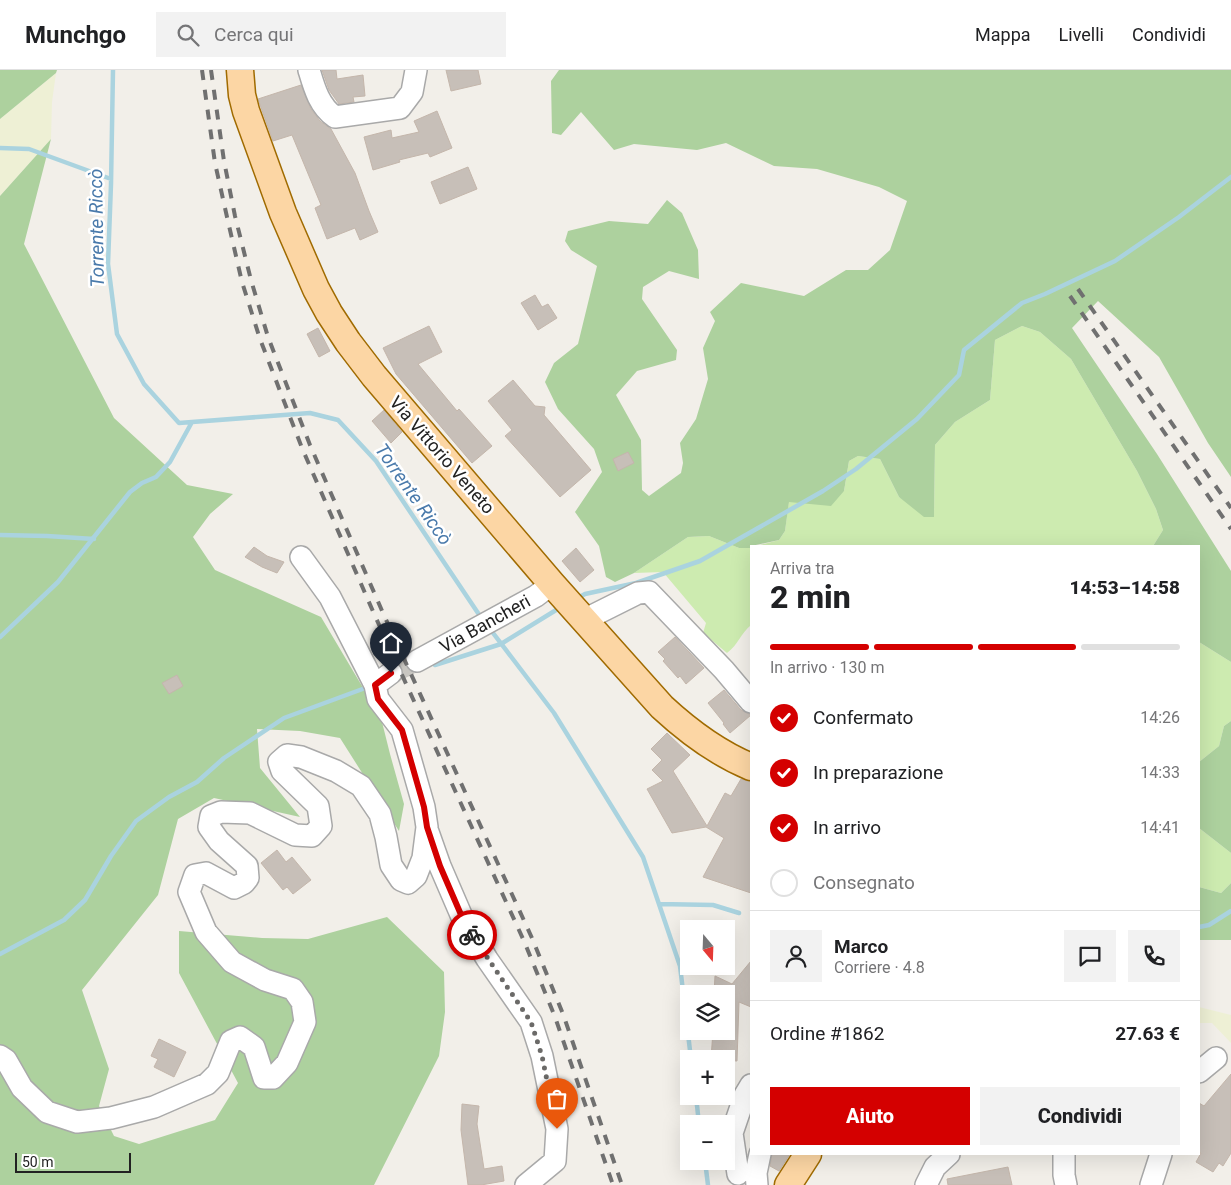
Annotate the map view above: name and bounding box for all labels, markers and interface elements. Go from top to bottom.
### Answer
search box [156,12,506,57]
text: Munchgo [25,21,126,49]
icon: search [174,21,202,49]
text: Cerca qui [214,23,294,46]
text: Mappa [975,24,1031,45]
text: Livelli [1059,24,1104,45]
text: Condividi [1132,24,1206,45]
water label: Torrente Riccò [84,168,109,288]
street label: Via Vittorio Veneto [386,392,499,518]
water label: Torrente Riccò [370,439,457,550]
text: Arriva tra [770,559,835,578]
text: 14:53–14:58 [1069,576,1180,599]
text: 2 min [770,578,851,616]
street label: Via Bancheri [436,590,534,657]
pin [370,622,412,673]
icon: home [377,629,405,657]
text: In arrivo · 130 m [770,658,884,677]
icon: check [770,704,798,732]
text: Confermato [813,706,913,729]
text: 14:26 [1140,708,1180,727]
icon: check [770,759,798,787]
text: In preparazione [813,761,943,784]
text: 14:33 [1140,763,1180,782]
icon: check [770,814,798,842]
text: In arrivo [813,816,881,839]
text: 14:41 [1140,818,1180,837]
text: Consegnato [813,871,915,894]
courier [447,910,497,960]
north arrow [680,920,735,975]
map controls [680,920,735,1170]
icon: bike [458,921,486,949]
button: person [770,930,822,982]
button: chat [1064,930,1116,982]
button: phone [1128,930,1180,982]
text: Marco [834,935,888,958]
text: Corriere · 4.8 [834,958,925,977]
button: layers [680,985,735,1040]
text: Ordine #1862 [770,1022,884,1045]
text: 27.63 € [1115,1022,1180,1045]
button: + [680,1050,735,1105]
pin [536,1078,578,1129]
icon: bag [543,1085,571,1113]
button: Aiuto [770,1087,970,1145]
button: Condividi [980,1087,1180,1145]
button: − [680,1115,735,1170]
scale bar [15,1150,131,1173]
text: 50 m [22,1154,54,1170]

